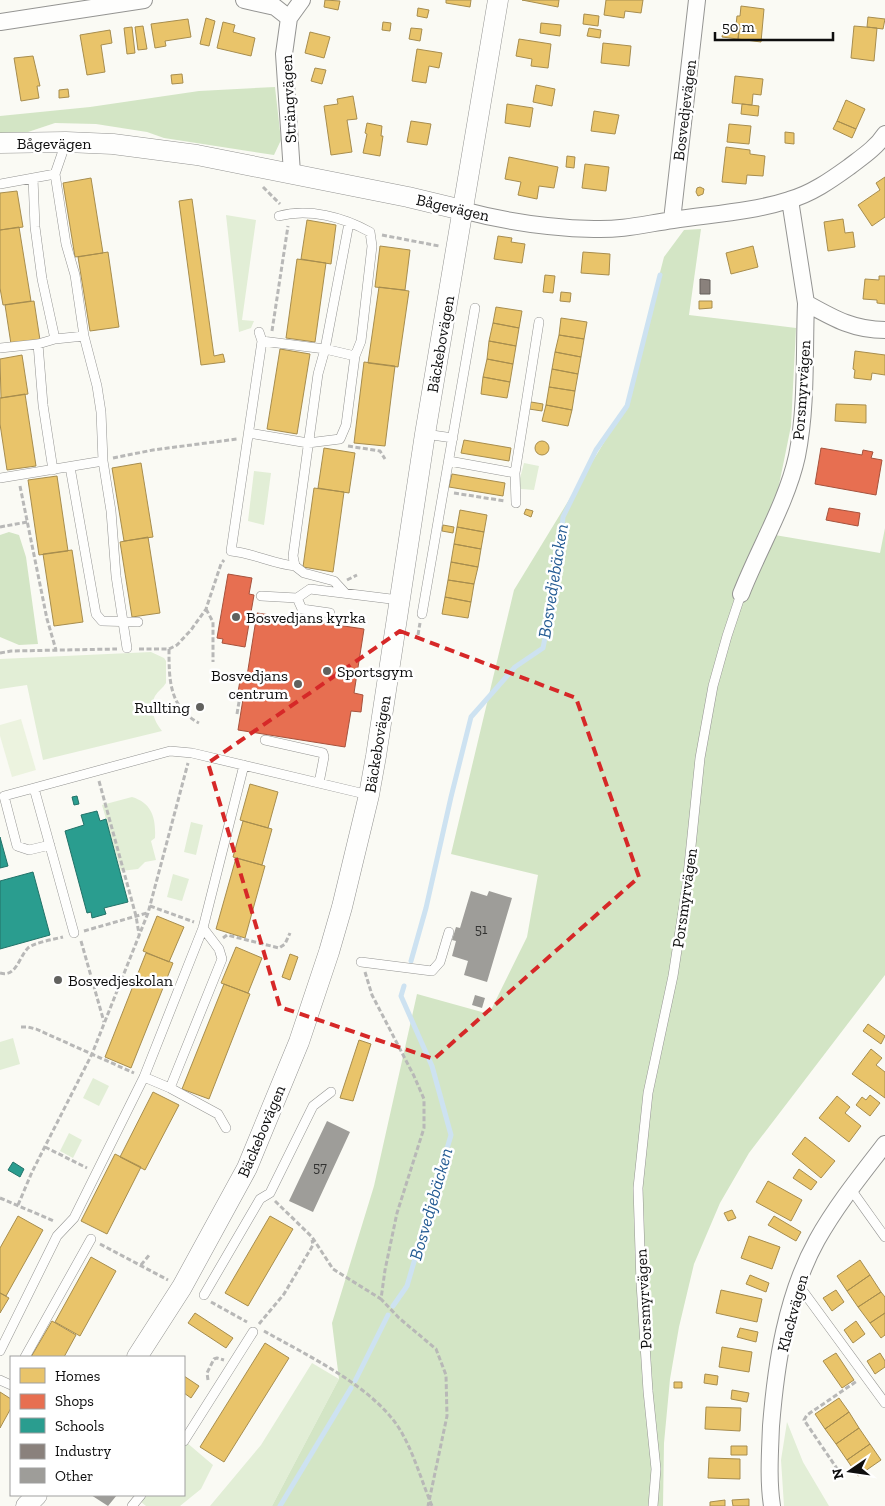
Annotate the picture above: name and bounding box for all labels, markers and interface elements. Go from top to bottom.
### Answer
scale bar [715,10,832,42]
text: 50 m [722,18,755,36]
street label: Strängvägen [277,54,300,144]
street label: Bosvedjevägen [669,58,700,162]
street label: Bågevägen [17,134,92,153]
street label: Bågevägen [414,190,492,225]
street label: Bäckebovägen [423,293,459,394]
street label: Porsmyrvägen [789,338,815,441]
water label: Bosvedjebäcken [533,522,573,640]
place label: Bosvedjans kyrka [246,608,366,627]
marker: Bosvedjans kyrka [230,611,242,623]
place label: Sportsgym [337,662,413,681]
marker: Sportsgym [321,665,333,677]
place label: Bosvedjans centrum [211,666,288,703]
marker: Bosvedjans centrum [292,678,304,690]
street label: Bäckebovägen [360,693,395,794]
place label: Rullting [134,698,190,717]
marker: Rullting [194,701,206,713]
street label: Porsmyrvägen [668,846,701,949]
house number: 51 [475,921,488,938]
place label: Bosvedjeskolan [68,971,174,990]
marker: Bosvedjeskolan [52,974,64,986]
street label: Bäckebovägen [234,1082,290,1180]
water label: Bosvedjebäcken [404,1145,458,1263]
house number: 57 [313,1159,327,1176]
street label: Porsmyrvägen [631,1248,656,1350]
street label: Klackvägen [773,1272,812,1354]
legend [10,1356,185,1496]
text: Homes [55,1367,100,1385]
text: Shops [55,1392,94,1410]
text: Schools [55,1417,104,1435]
text: Industry [55,1442,112,1460]
north arrow [825,1446,875,1496]
text: N [828,1466,847,1481]
text: Other [55,1467,93,1485]

